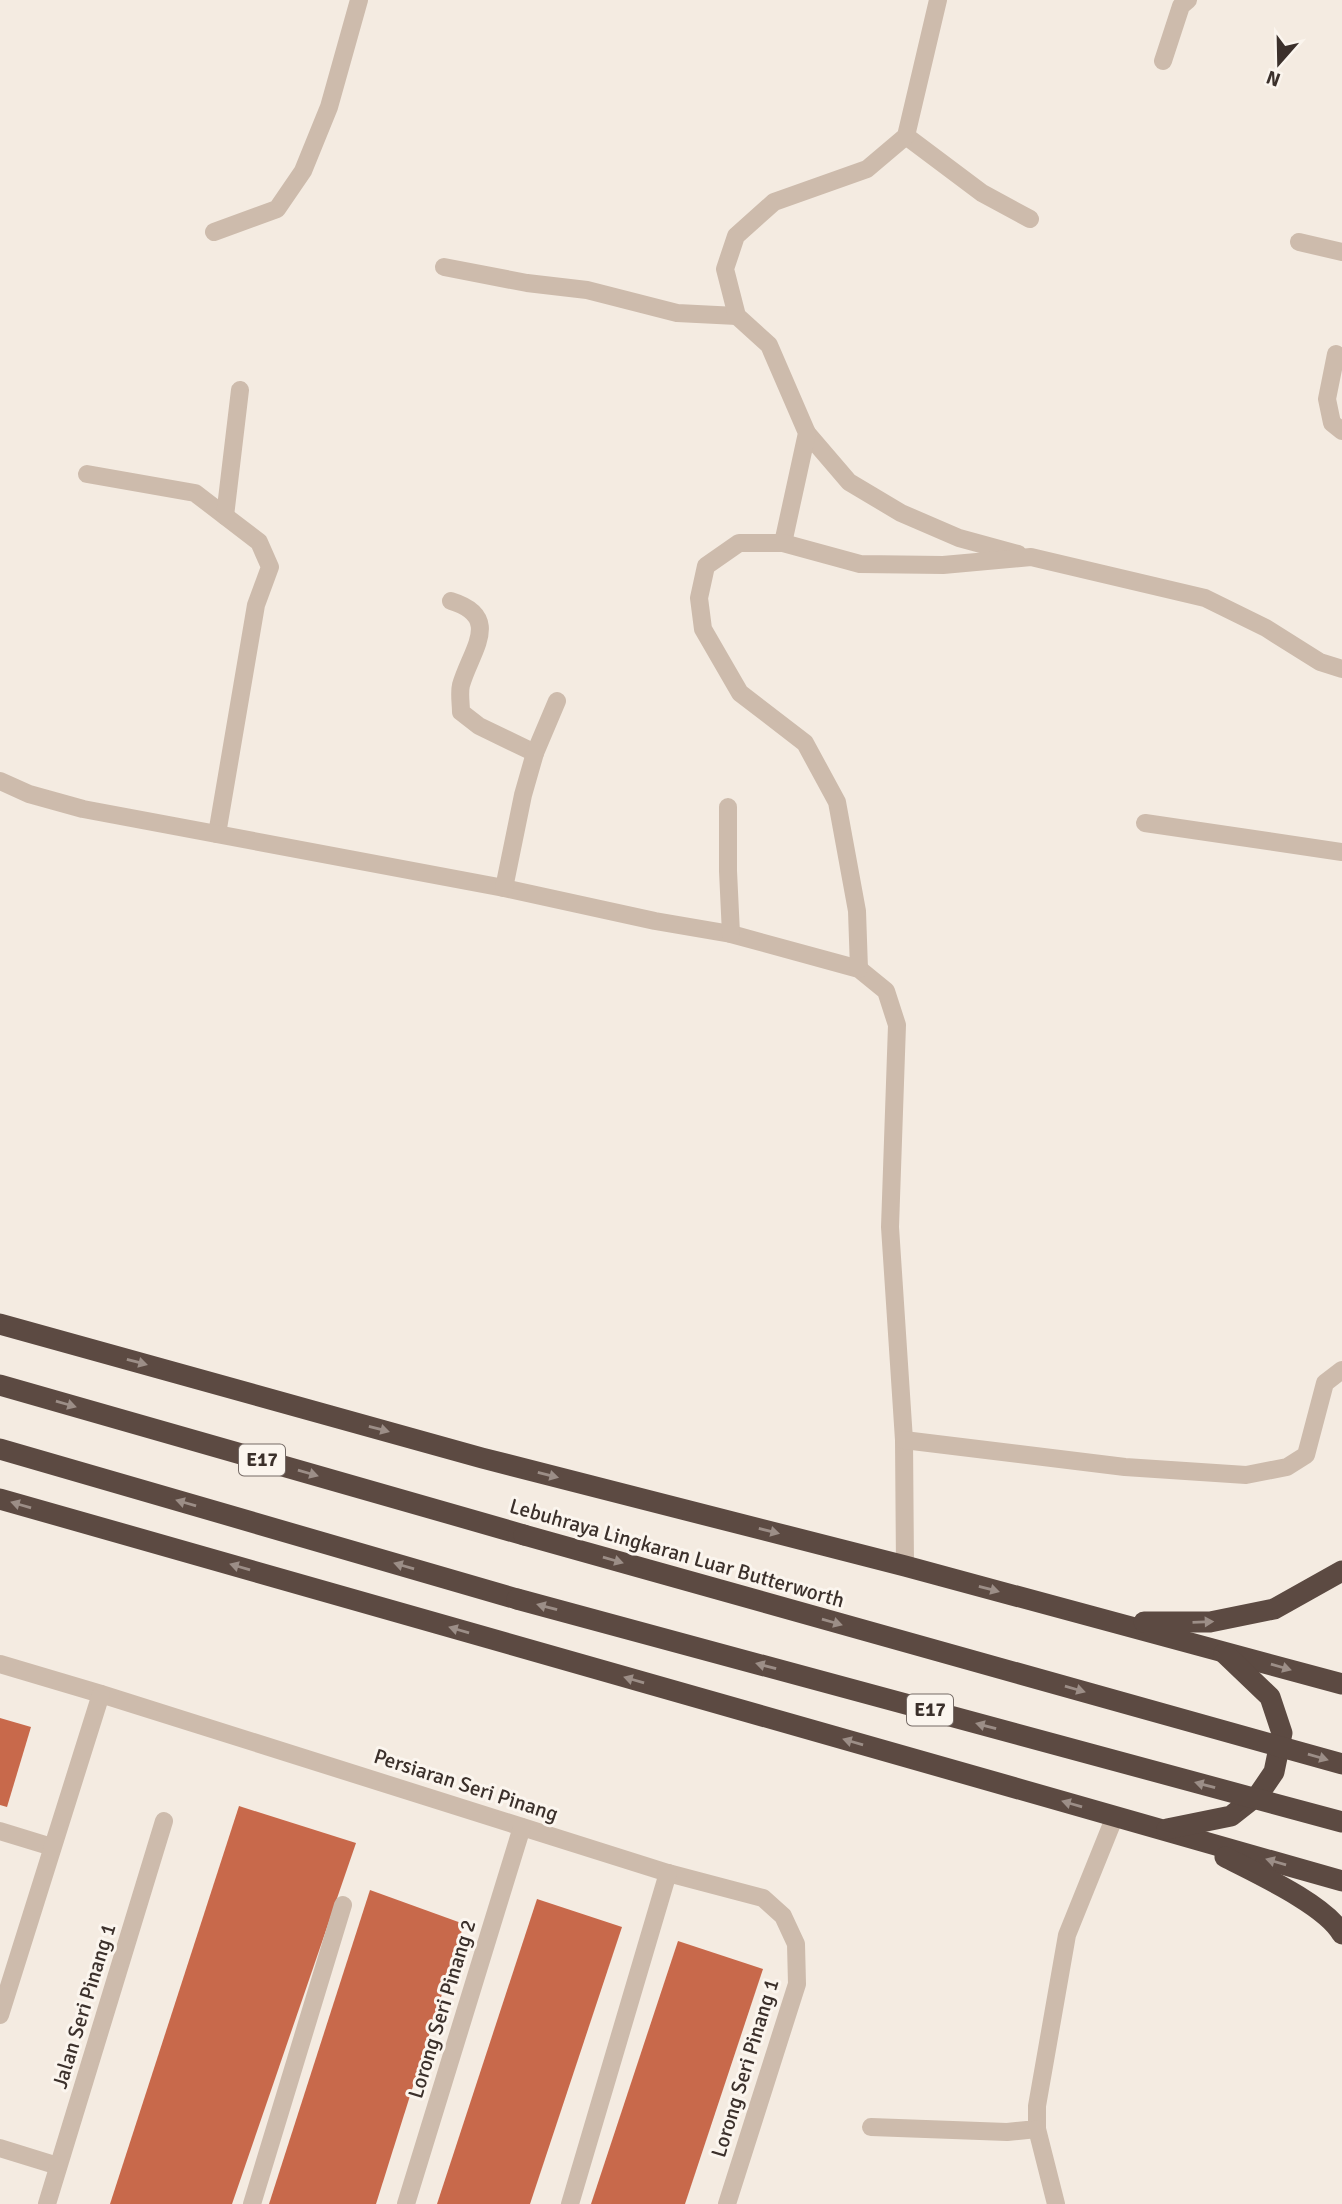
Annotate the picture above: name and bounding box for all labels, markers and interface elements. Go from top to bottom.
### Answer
north arrow [1244,28,1314,98]
text: N [1263,64,1284,92]
one-way arrow [126,1357,148,1368]
one-way arrow [55,1399,76,1409]
one-way arrow [369,1424,391,1435]
road number: E17 [239,1444,285,1476]
one-way arrow [298,1469,319,1479]
one-way arrow [538,1470,560,1481]
street label: Lebuhraya Lingkaran Luar Butterworth [507,1493,847,1613]
one-way arrow [175,1497,196,1507]
one-way arrow [10,1499,32,1510]
one-way arrow [758,1526,780,1537]
one-way arrow [603,1556,624,1566]
one-way arrow [394,1560,415,1570]
one-way arrow [229,1562,250,1572]
one-way arrow [978,1584,1000,1595]
one-way arrow [536,1601,557,1611]
one-way arrow [1192,1616,1214,1627]
one-way arrow [822,1617,843,1627]
one-way arrow [448,1624,469,1634]
one-way arrow [755,1660,777,1671]
one-way arrow [1271,1662,1292,1672]
one-way arrow [624,1674,645,1684]
one-way arrow [1065,1685,1086,1695]
road number: E17 [907,1694,953,1726]
one-way arrow [974,1720,996,1731]
one-way arrow [842,1736,864,1747]
street label: Persiaran Seri Pinang [371,1743,561,1827]
one-way arrow [1307,1752,1329,1763]
one-way arrow [1194,1780,1215,1790]
one-way arrow [1061,1798,1083,1809]
one-way arrow [1266,1857,1287,1867]
street label: Lorong Seri Pinang 2 [402,1916,482,2102]
street label: Jalan Seri Pinang 1 [47,1920,121,2092]
street label: Lorong Seri Pinang 1 [705,1975,785,2161]

